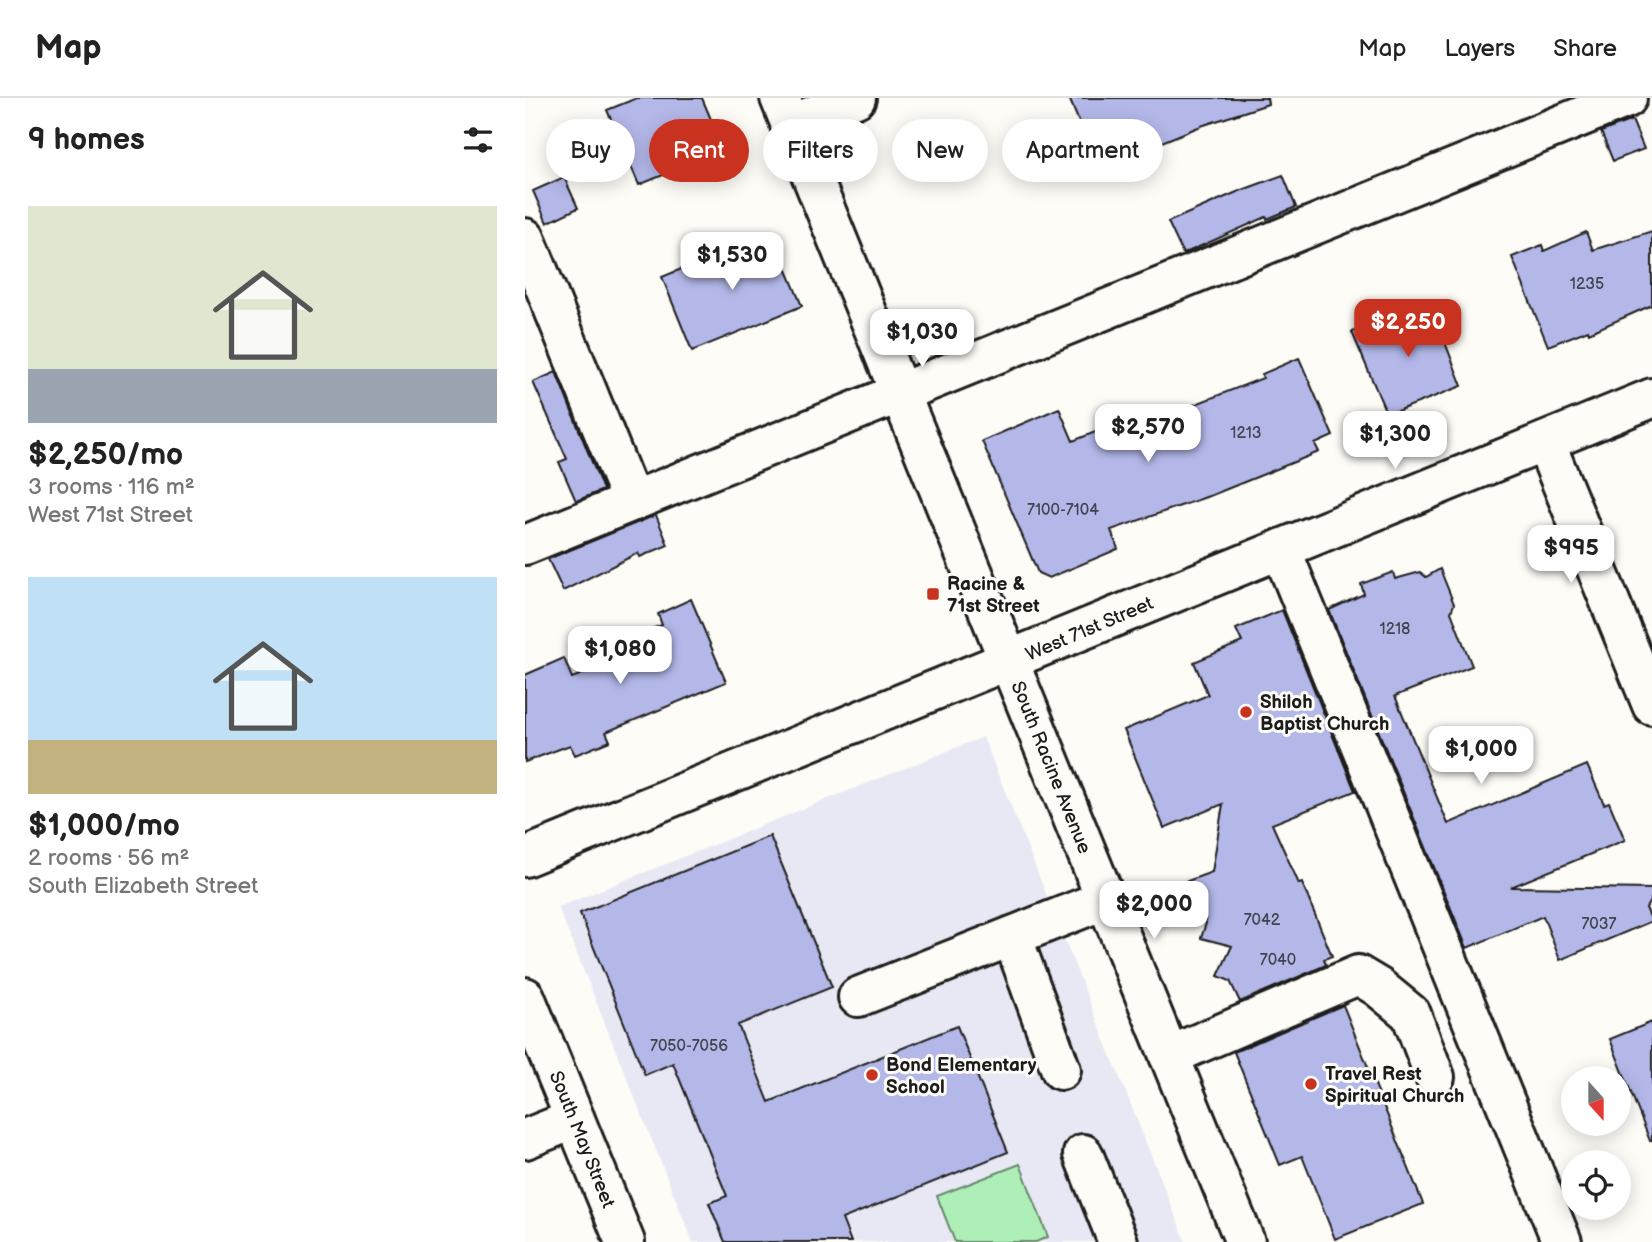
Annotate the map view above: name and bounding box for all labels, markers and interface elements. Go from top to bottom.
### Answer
text: Map [35,28,101,68]
text: Map [1358,34,1406,63]
text: Layers [1444,34,1515,63]
text: Share [1553,34,1617,63]
chip: Buy [546,119,635,182]
chip: Rent [649,119,749,182]
chip: Filters [763,119,878,182]
chip: New [892,119,988,182]
chip: Apartment [1002,119,1163,182]
icon: filters [459,121,497,159]
text: 9 homes [28,122,145,158]
pin: $1,530 [675,232,789,292]
text: $1,530 [697,241,767,269]
icon: home [200,252,326,378]
house number: 1235 [1570,275,1604,294]
pin: $2,250 [1351,300,1465,359]
text: $2,250 [1370,308,1446,336]
pin: $1,030 [865,310,979,369]
text: $1,030 [886,318,958,346]
pin: $2,570 [1091,404,1205,464]
pin: $1,300 [1338,412,1452,471]
text: $2,570 [1111,413,1185,441]
text: $1,300 [1359,420,1431,448]
house number: 1213 [1230,424,1262,443]
text: $2,250/mo [28,437,183,473]
text: 3 rooms · 116 m² [28,473,195,501]
text: West 71st Street [28,501,193,529]
house number: 7100-7104 [1027,501,1099,520]
pin: $995 [1530,526,1612,585]
text: $995 [1543,534,1599,562]
place label: Racine & 71st Street [947,573,1040,618]
marker: Racine & 71st Street [925,586,941,602]
street label: West 71st Street [1022,592,1157,667]
house number: 1218 [1380,620,1410,639]
icon: home [200,623,326,749]
pin: $1,080 [563,626,677,686]
text: $1,080 [584,635,656,663]
street label: South Racine Avenue [1006,678,1096,857]
place label: Shiloh Baptist Church [1260,691,1389,736]
marker: Shiloh Baptist Church [1238,704,1254,720]
pin: $1,000 [1424,726,1538,786]
text: $1,000 [1445,735,1517,763]
text: $1,000/mo [28,808,180,844]
text: 2 rooms · 56 m² [28,844,190,872]
text: South Elizabeth Street [28,872,258,900]
pin: $2,000 [1097,882,1211,941]
text: $2,000 [1115,890,1193,918]
house number: 7042 [1244,911,1281,930]
house number: 7037 [1582,915,1617,934]
house number: 7040 [1260,951,1296,970]
house number: 7050-7056 [650,1037,728,1056]
place label: Bond Elementary School [886,1054,1037,1099]
place label: Travel Rest Spiritual Church [1325,1063,1464,1108]
north arrow [1561,1066,1631,1136]
map controls [1561,1066,1631,1220]
marker: Bond Elementary School [864,1067,880,1083]
street label: South May Street [544,1068,620,1212]
marker: Travel Rest Spiritual Church [1303,1076,1319,1092]
button: locate [1561,1150,1631,1220]

